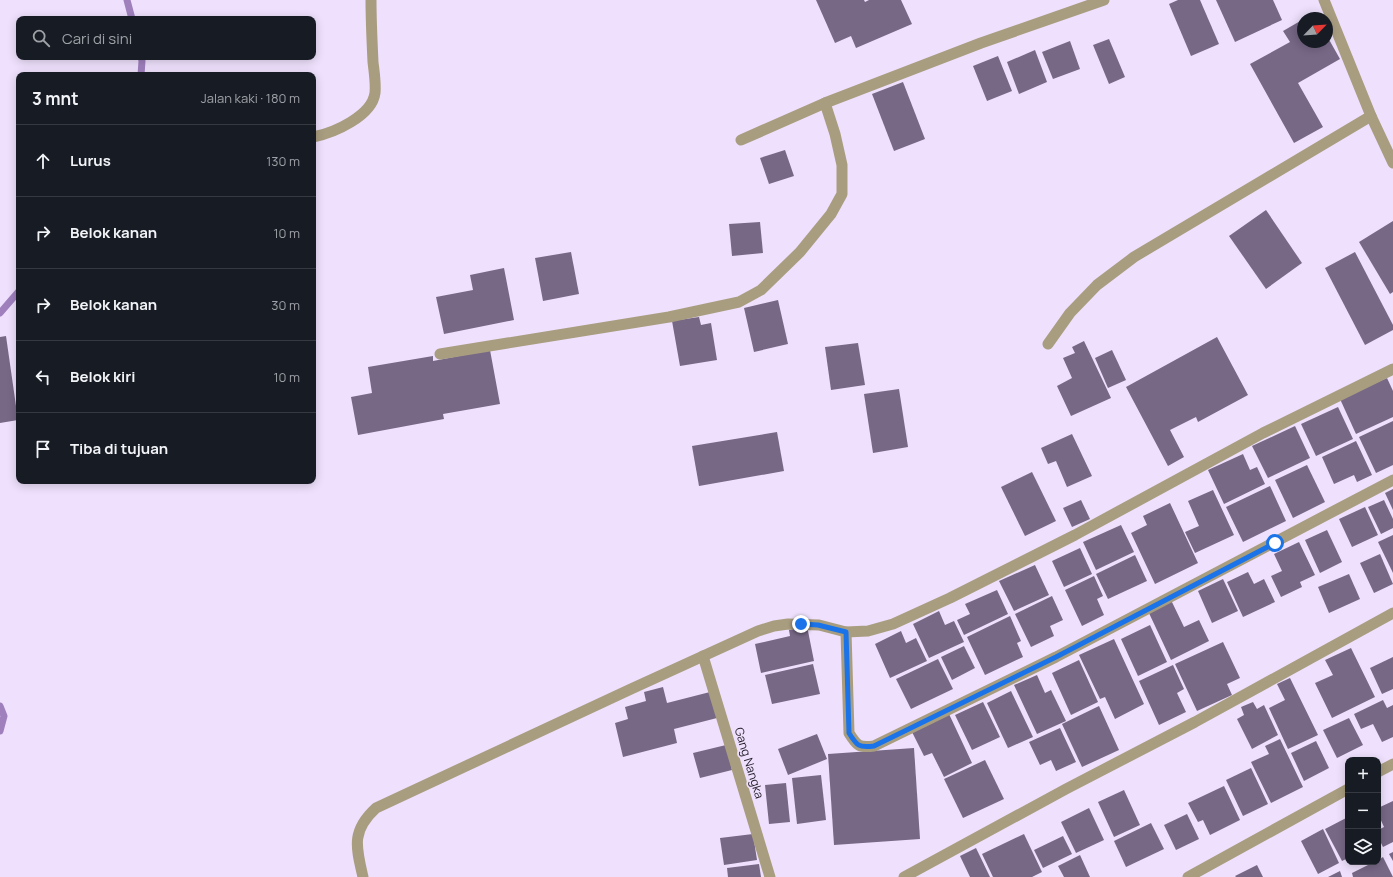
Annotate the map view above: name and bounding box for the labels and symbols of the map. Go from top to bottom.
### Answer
north arrow [1297,12,1333,48]
route start [1266,534,1284,552]
route end [792,615,810,633]
street label: Gang Nangka [731,725,768,800]

